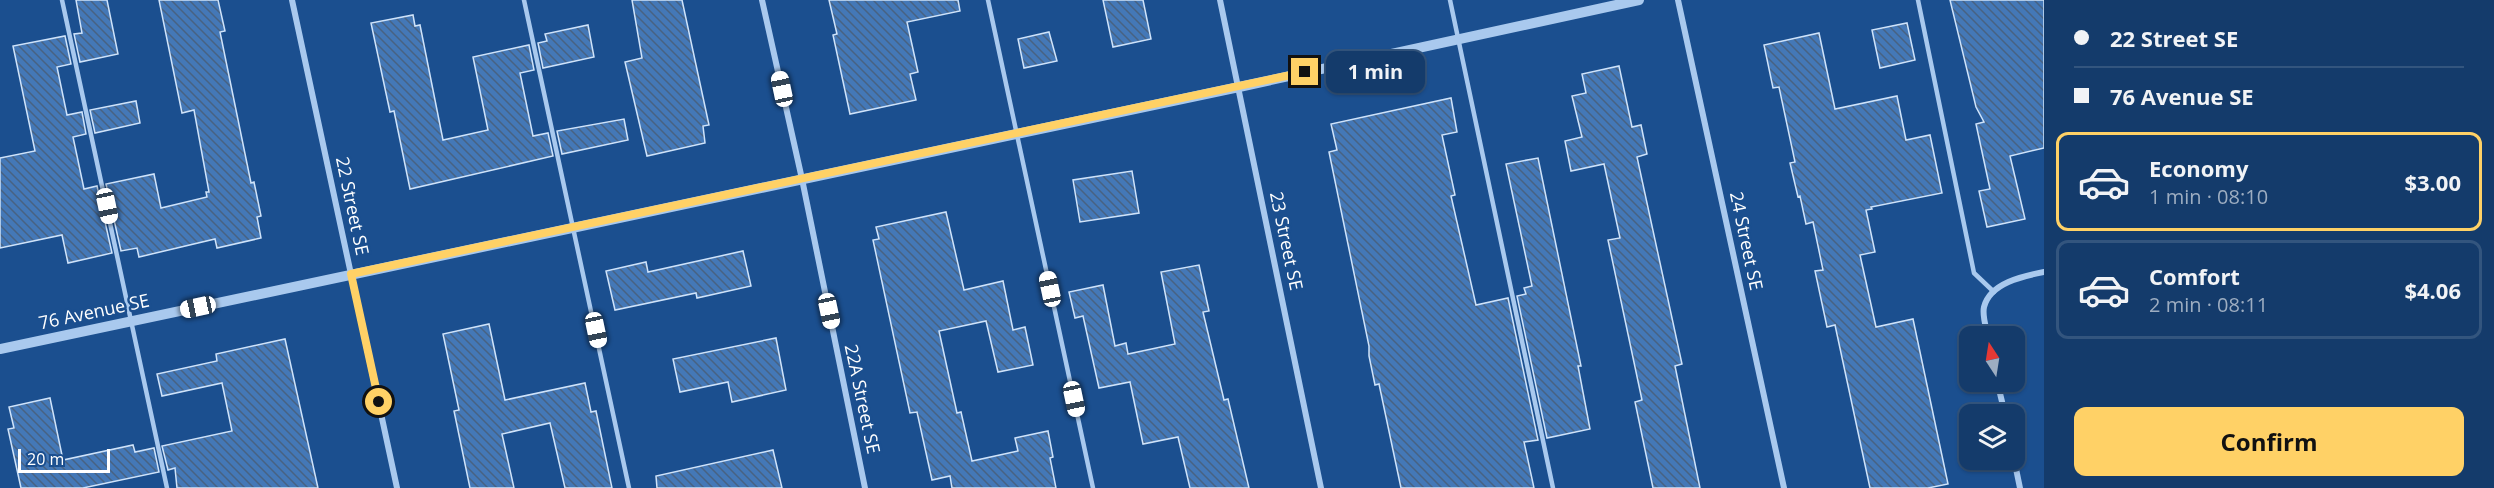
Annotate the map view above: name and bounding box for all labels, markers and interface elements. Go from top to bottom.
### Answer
text: 22 Street SE [2110,23,2238,53]
callout: 1 min [1326,51,1425,93]
route end [1291,58,1318,85]
text: 1 min [1348,58,1403,85]
car [769,70,795,108]
text: 76 Avenue SE [2110,81,2254,111]
text: Economy [2149,153,2248,183]
street label: 22 Street SE [331,154,375,257]
icon: car [2077,155,2131,209]
text: $3.00 [2404,167,2461,197]
text: 1 min · 08:10 [2149,183,2268,210]
car [94,187,120,225]
street label: 23 Street SE [1265,189,1309,292]
street label: 24 Street SE [1725,189,1769,292]
text: Comfort [2149,261,2240,291]
icon: car [2077,263,2131,317]
car [1037,270,1063,308]
text: $4.06 [2404,275,2461,305]
street label: 76 Avenue SE [36,288,151,334]
text: 2 min · 08:11 [2149,291,2268,318]
car [816,292,842,330]
car [179,294,217,320]
car [583,311,609,349]
north arrow [1959,326,2025,392]
map controls [1959,326,2025,470]
street label: 22A Street SE [840,342,886,456]
car [1061,380,1087,418]
route start [365,388,392,415]
button: layers [1959,404,2025,470]
button: Confirm [2074,407,2464,476]
scale bar [18,446,110,474]
text: 20 m [27,448,64,470]

